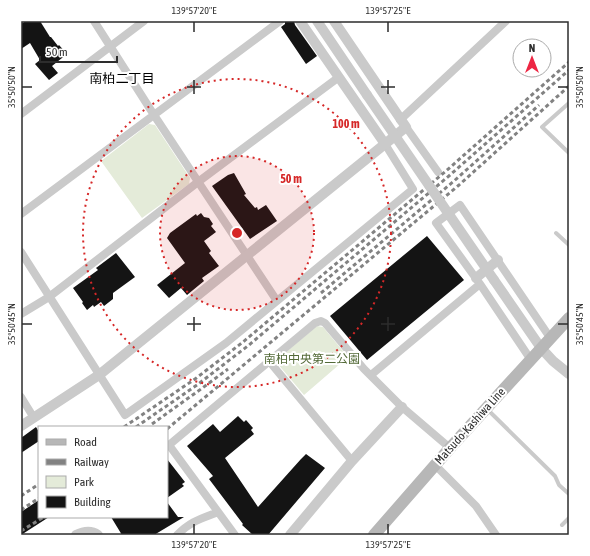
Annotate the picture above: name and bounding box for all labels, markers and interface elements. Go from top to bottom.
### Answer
text: 139°57'20"E [172,5,217,16]
text: 139°57'25"E [366,5,411,16]
scale bar [40,38,117,64]
north arrow [512,38,552,78]
text: N [529,42,535,54]
text: 50 m [46,45,68,59]
text: 35°50'50"N [6,66,17,108]
text: 35°50'50"N [574,66,585,108]
district label: 南柏二丁目 [89,71,155,86]
text: 100 m [332,117,360,131]
text: 50 m [280,172,302,186]
centre of rings [230,226,244,240]
text: 35°50'45"N [6,303,17,345]
text: 35°50'45"N [574,303,585,345]
park label: 南柏中央第二公園 [264,352,360,366]
street label: Matsudo-Kashiwa Line [432,385,508,467]
legend [38,426,168,518]
text: Road [74,435,97,449]
text: Railway [74,455,109,469]
text: Park [74,475,95,489]
text: Building [74,495,112,509]
text: 139°57'20"E [172,539,217,550]
text: 139°57'25"E [366,539,411,550]

